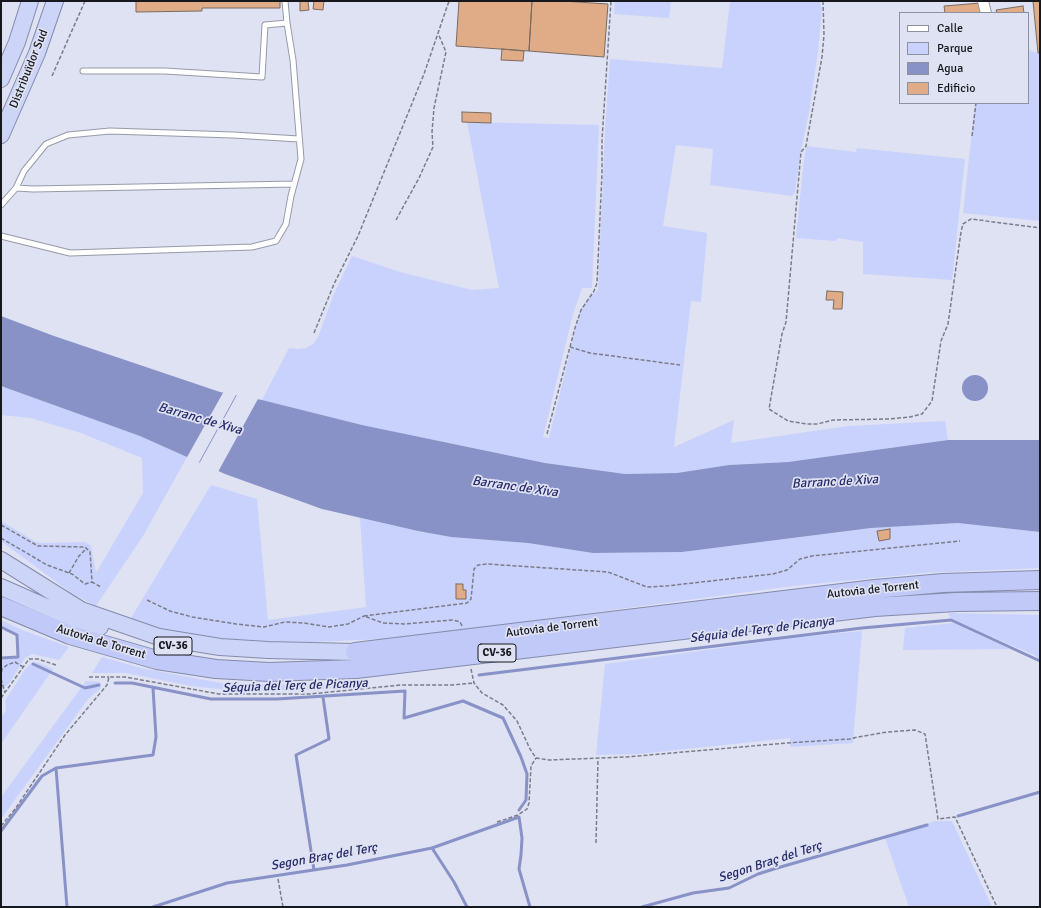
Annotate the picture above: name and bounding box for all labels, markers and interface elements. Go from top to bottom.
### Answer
legend [899,12,1029,104]
text: Calle [937,21,963,36]
street label: Distribuïdor Sud [7,28,51,110]
text: Parque [937,41,973,56]
text: Agua [937,61,963,76]
text: Edificio [937,81,975,96]
water label: Barranc de Xiva [156,400,244,438]
water label: Barranc de Xiva [791,472,879,492]
water label: Barranc de Xiva [471,473,559,501]
street label: Autovia de Torrent [826,578,920,602]
water label: Séquia del Terç de Picanya [689,613,835,647]
street label: Autovia de Torrent [505,615,599,641]
street label: Autovia de Torrent [55,622,147,662]
road number: CV-36 [154,637,192,655]
road number: CV-36 [478,644,516,662]
water label: Séquia del Terç de Picanya [222,676,368,696]
water label: Segon Braç del Terç [716,838,824,886]
water label: Segon Braç del Terç [270,840,378,874]

